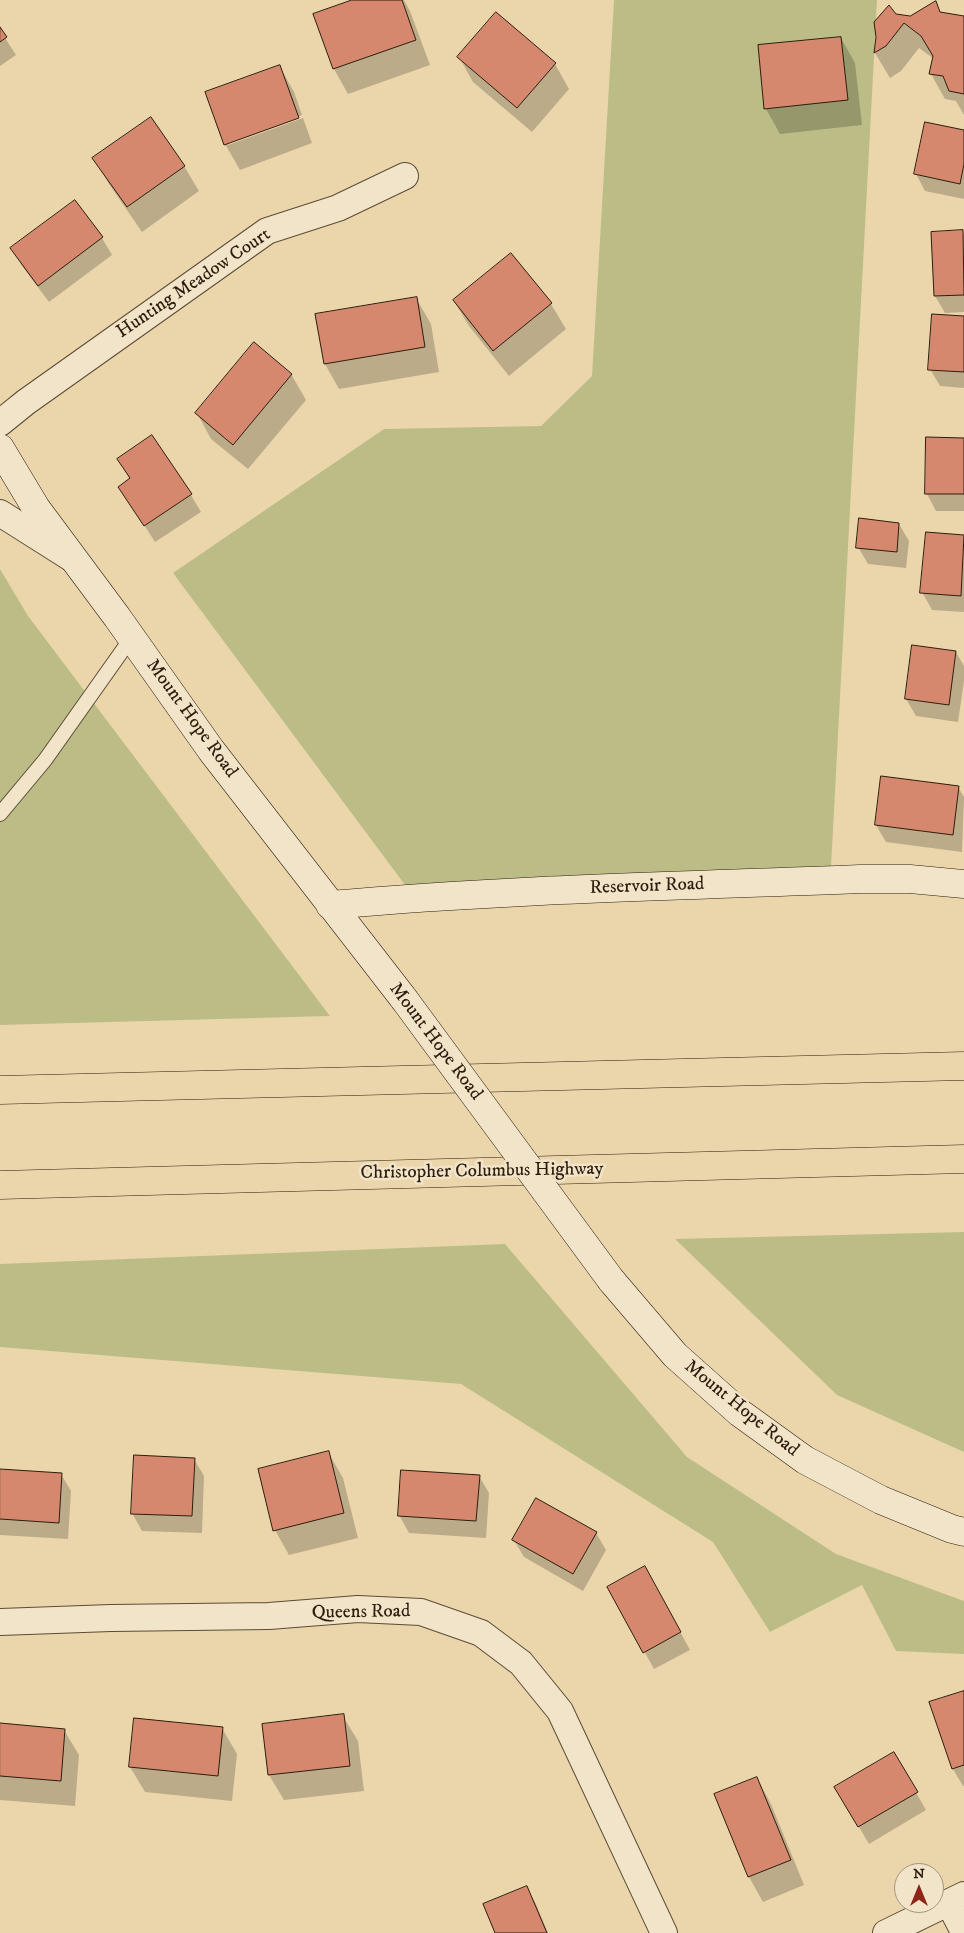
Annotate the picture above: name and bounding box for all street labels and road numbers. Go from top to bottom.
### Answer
street label: Hunting Meadow Court [113,224,275,344]
street label: Mount Hope Road [140,655,242,783]
street label: Reservoir Road [589,874,705,900]
street label: Mount Hope Road [383,979,487,1105]
street label: Christopher Columbus Highway [360,1158,604,1186]
street label: Mount Hope Road [679,1356,803,1462]
street label: Queens Road [311,1601,411,1625]

